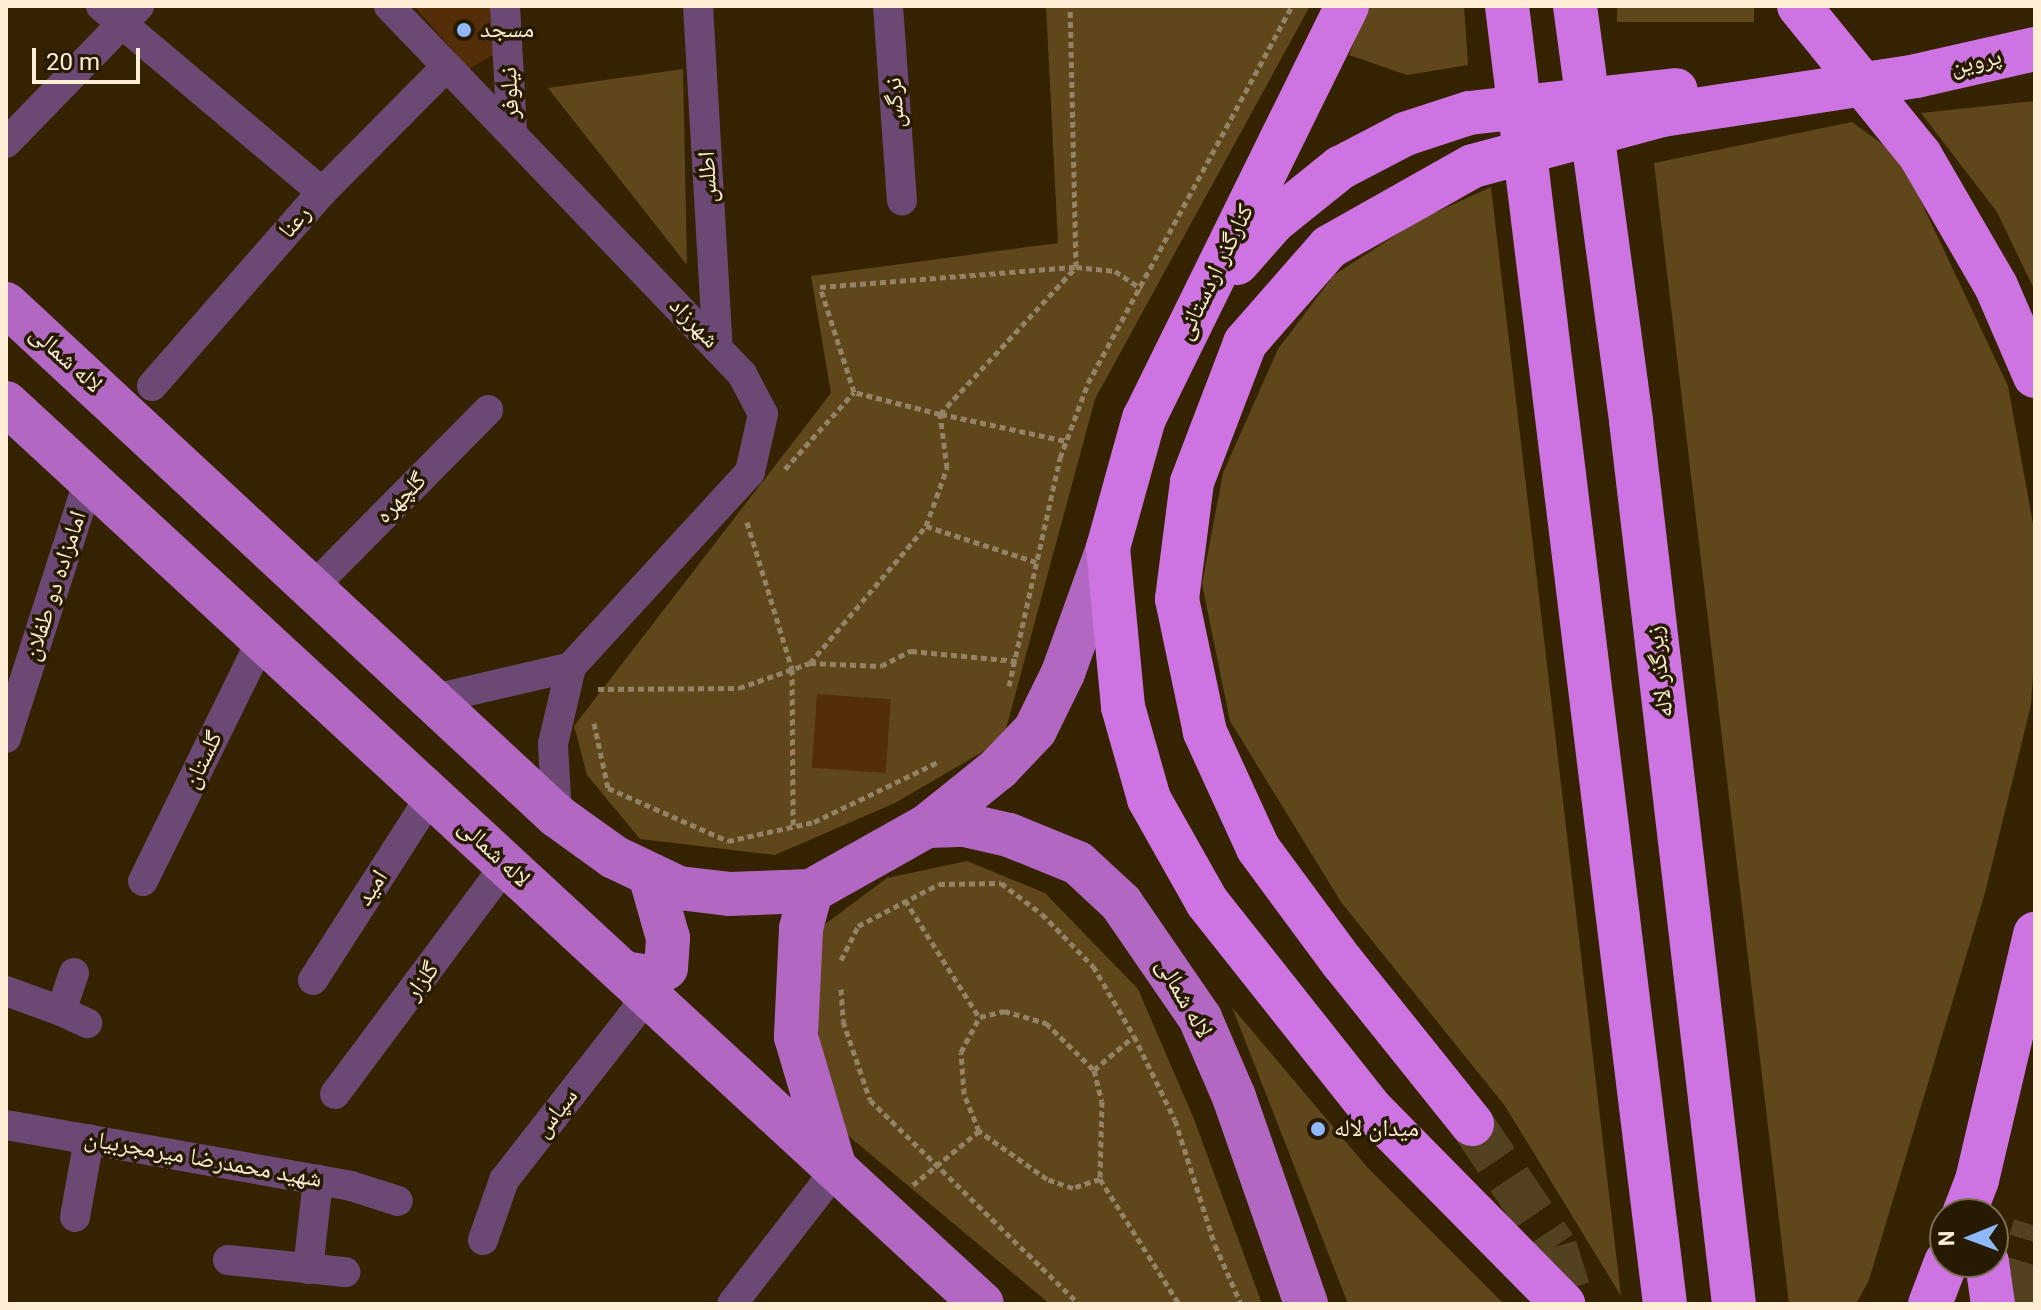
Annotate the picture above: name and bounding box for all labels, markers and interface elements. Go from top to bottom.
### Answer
place label: مسجد [480,16,534,44]
marker: مسجد [455,21,473,39]
scale bar [36,32,144,82]
street label: پروین [1948,42,2004,82]
text: 20 m [46,48,100,76]
street label: نیلوفر [494,66,526,120]
street label: نرگس [879,77,911,129]
street label: اطلس [692,150,724,204]
street label: کنارگذر اردستانی [1170,199,1260,345]
street label: رعنا [273,200,317,244]
street label: شهرزاد [663,292,725,354]
street label: لاله شمالی [24,319,108,399]
street label: گلچهره [369,466,433,530]
street label: امامزاده دو طفلان [17,508,93,664]
street label: زیرگذر لاله [1640,625,1680,719]
street label: گلستان [177,726,229,794]
street label: لاله شمالی [452,813,536,893]
street label: امید [350,865,394,911]
street label: لاله شمالی [1150,953,1218,1043]
street label: گلزار [398,956,446,1006]
street label: سپاس [528,1083,584,1143]
place label: میدان لاله [1334,1115,1419,1143]
marker: میدان لاله [1309,1120,1327,1138]
street label: شهید محمدرضا میرمجربیان [82,1124,324,1194]
north arrow [1929,1198,2009,1278]
text: N [1934,1230,1959,1246]

